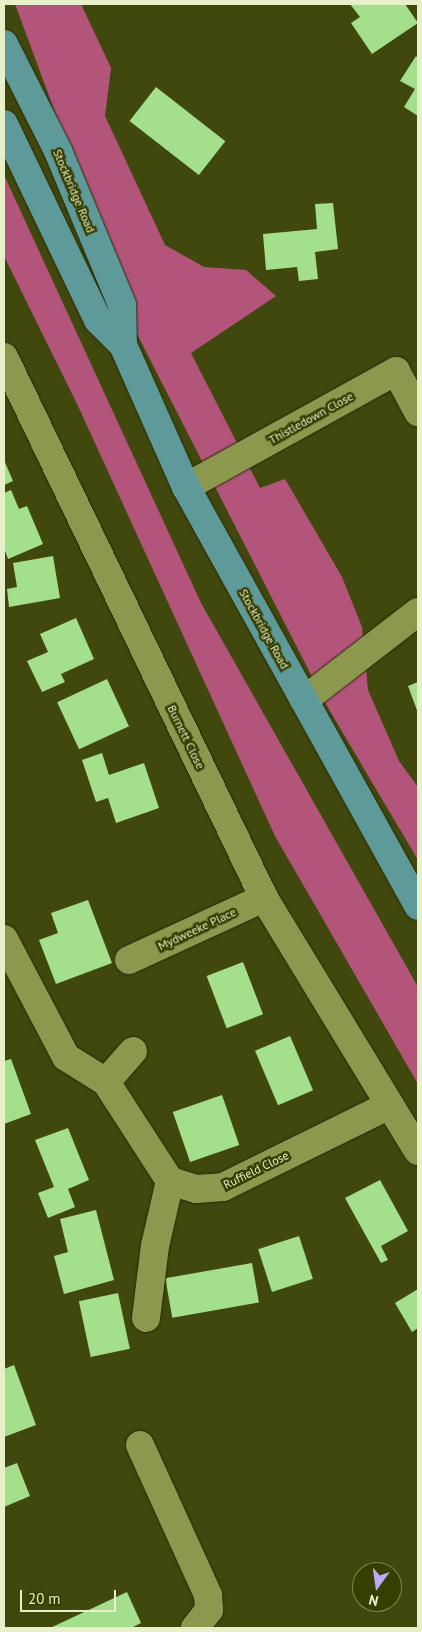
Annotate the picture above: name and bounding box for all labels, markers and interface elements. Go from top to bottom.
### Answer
street label: Stockbridge Road [50,147,98,235]
street label: Thistledown Close [266,389,356,447]
street label: Stockbridge Road [236,586,292,672]
street label: Burnett Close [164,703,208,771]
street label: Mydweeke Place [156,905,238,953]
street label: Ruffield Close [221,1148,291,1192]
north arrow [352,1562,402,1612]
scale bar [22,1580,119,1612]
text: 20 m [28,1589,61,1608]
text: N [367,1591,380,1610]

